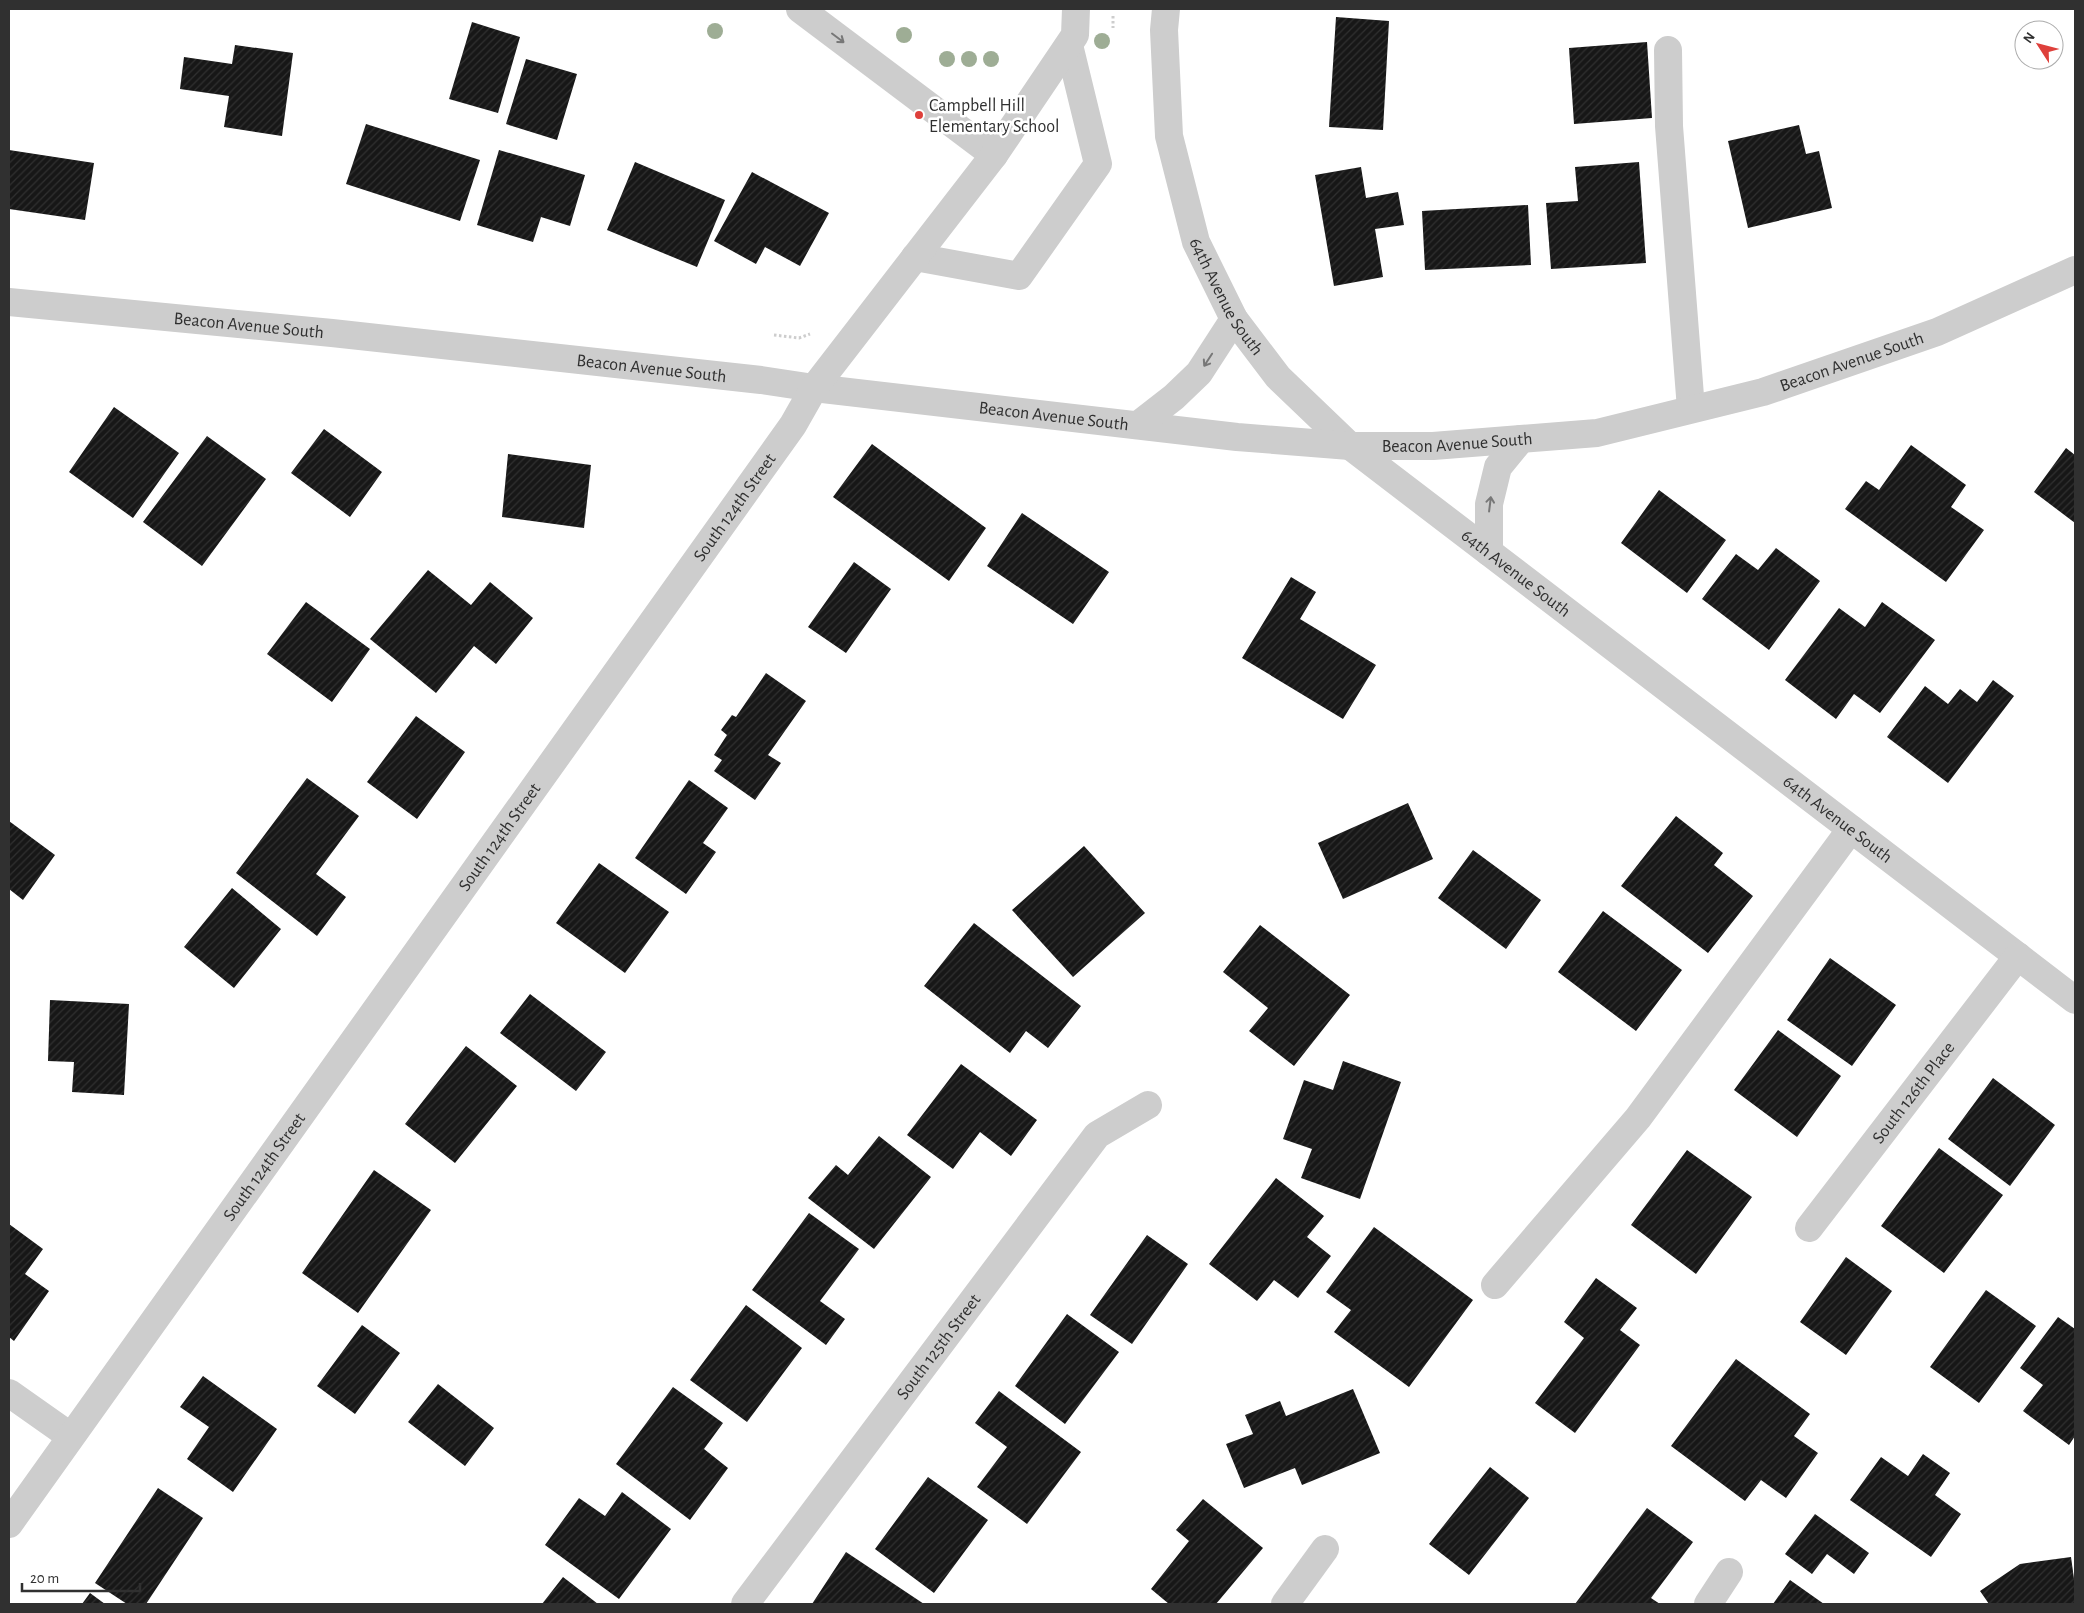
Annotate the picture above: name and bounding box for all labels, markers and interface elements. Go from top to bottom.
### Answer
north arrow [2014,20,2064,70]
text: N [2021,30,2038,46]
one-way arrow [831,33,844,44]
place label: Campbell Hill Elementary School [929,97,1060,136]
marker: Campbell Hill Elementary School [913,109,925,121]
street label: 64th Avenue South [1185,235,1266,359]
street label: Beacon Avenue South [173,310,325,342]
street label: Beacon Avenue South [1778,329,1926,396]
street label: Beacon Avenue South [576,352,727,386]
one-way arrow [1203,352,1213,366]
street label: Beacon Avenue South [978,399,1130,434]
street label: Beacon Avenue South [1382,430,1533,456]
street label: South 124th Street [691,450,780,565]
one-way arrow [1485,496,1495,512]
street label: 64th Avenue South [1458,526,1573,621]
street label: 64th Avenue South [1779,772,1895,867]
street label: South 124th Street [456,780,545,895]
street label: South 126th Place [1869,1039,1958,1147]
street label: South 124th Street [220,1110,309,1224]
street label: South 125th Street [894,1291,984,1403]
scale bar [22,1560,140,1592]
text: 20 m [30,1571,59,1586]

